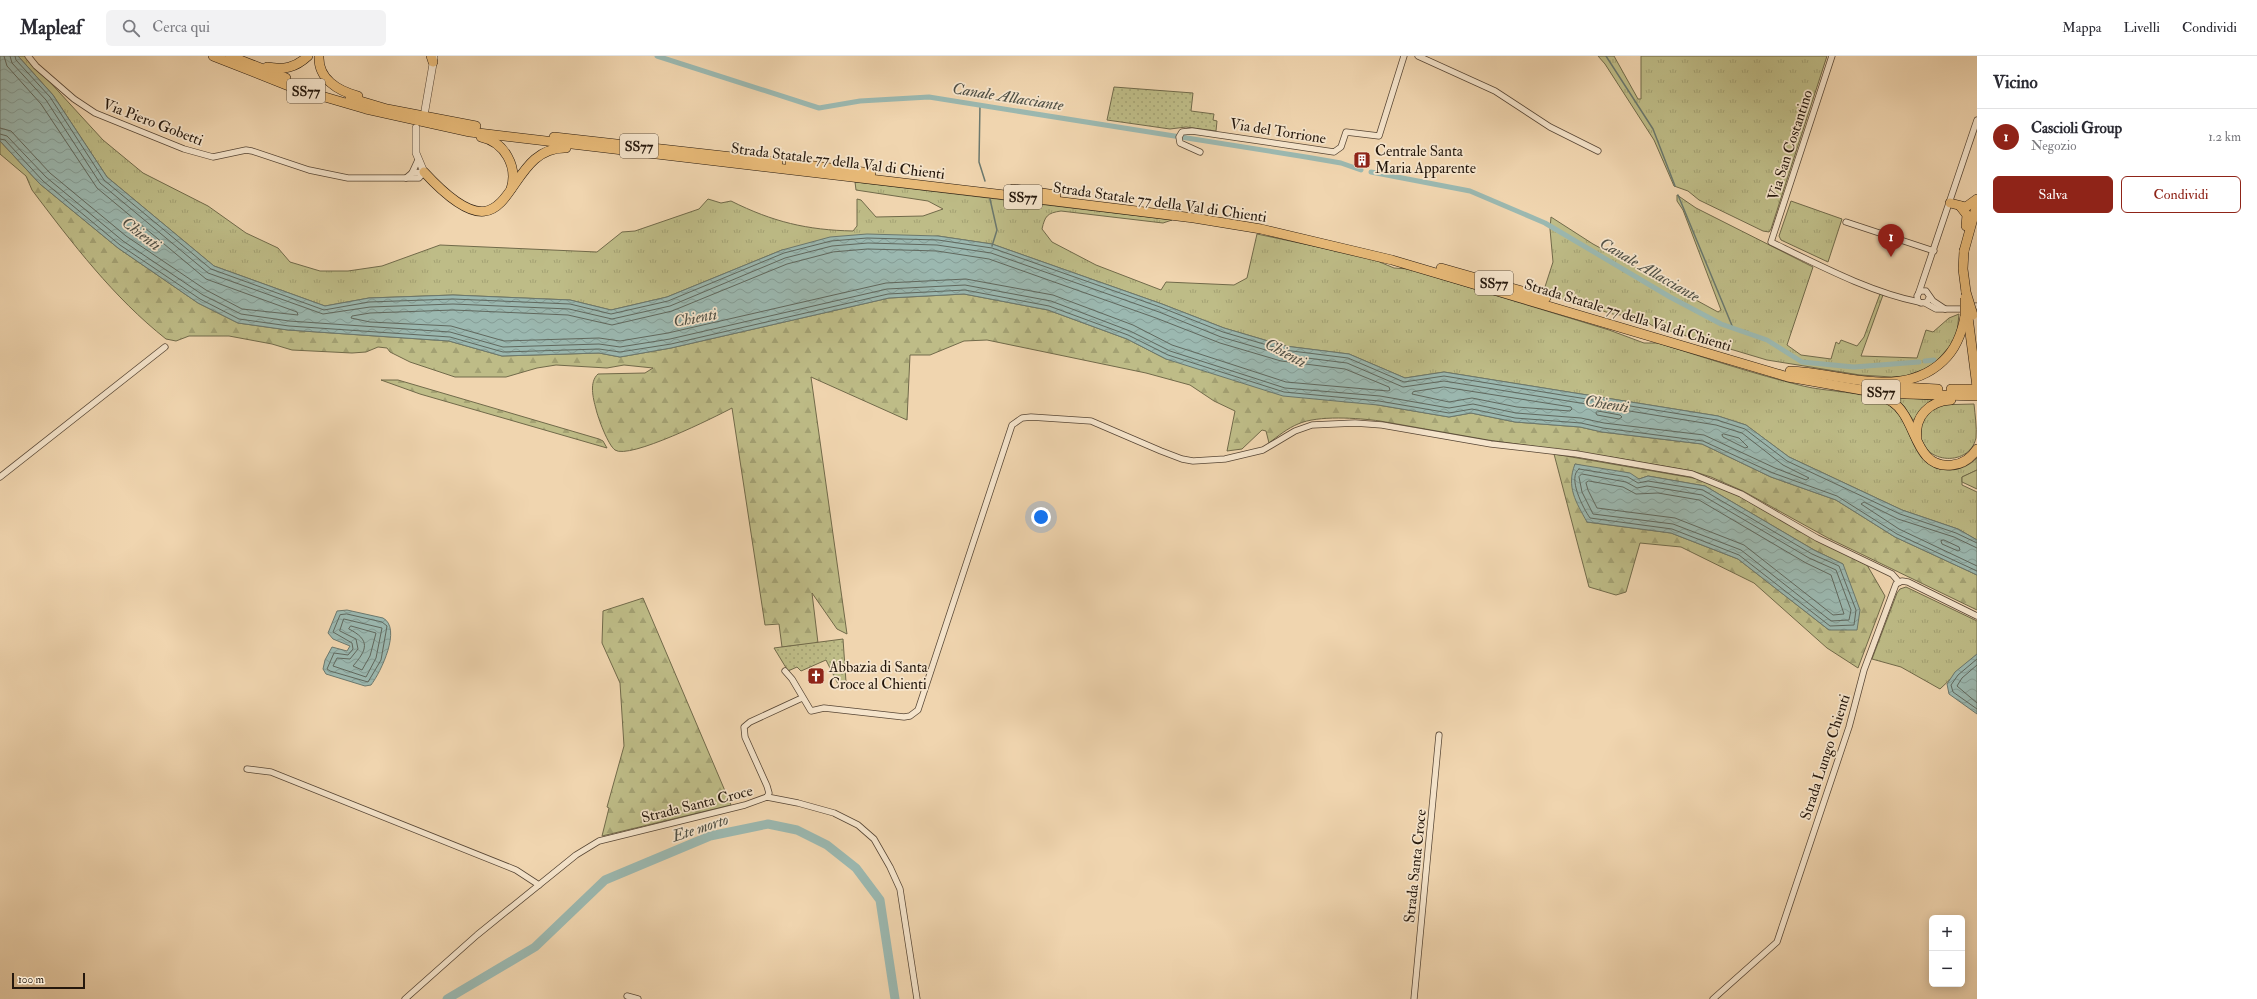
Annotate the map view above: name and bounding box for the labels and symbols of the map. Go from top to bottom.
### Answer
water label: Canale Allacciante [951,78,1065,116]
road number: SS77 [287,79,325,103]
street label: Via San Costantino [1764,87,1817,203]
street label: Via Piero Gobetti [100,95,206,150]
street label: Via del Torrione [1228,115,1327,148]
road number: SS77 [620,134,658,158]
street label: Strada Statale 77 della Val di Chienti [730,139,946,184]
place label: Centrale Santa Maria Apparente [1375,142,1476,179]
building icon: Centrale Santa Maria Apparente [1352,150,1372,170]
street label: Strada Statale 77 della Val di Chienti [1052,178,1268,227]
road number: SS77 [1004,185,1042,209]
water label: Chienti [118,213,166,255]
pin: 1 [1878,224,1904,257]
water label: Canale Allacciante [1596,233,1704,307]
road number: SS77 [1475,271,1513,295]
street label: Strada Statale 77 della Val di Chienti [1522,275,1734,356]
water label: Chienti [672,304,719,332]
water label: Chienti [1261,334,1310,372]
road number: SS77 [1862,380,1900,404]
water label: Chienti [1583,391,1631,417]
your location [1031,507,1051,527]
place label: Abbazia di Santa Croce al Chienti [828,658,929,694]
church icon: Abbazia di Santa Croce al Chienti [806,666,826,686]
street label: Strada Lungo Chienti [1796,692,1855,823]
street label: Strada Santa Croce [640,781,755,827]
street label: Strada Santa Croce [1400,808,1431,924]
water label: Ete morto [669,809,731,847]
scale bar [12,971,85,990]

